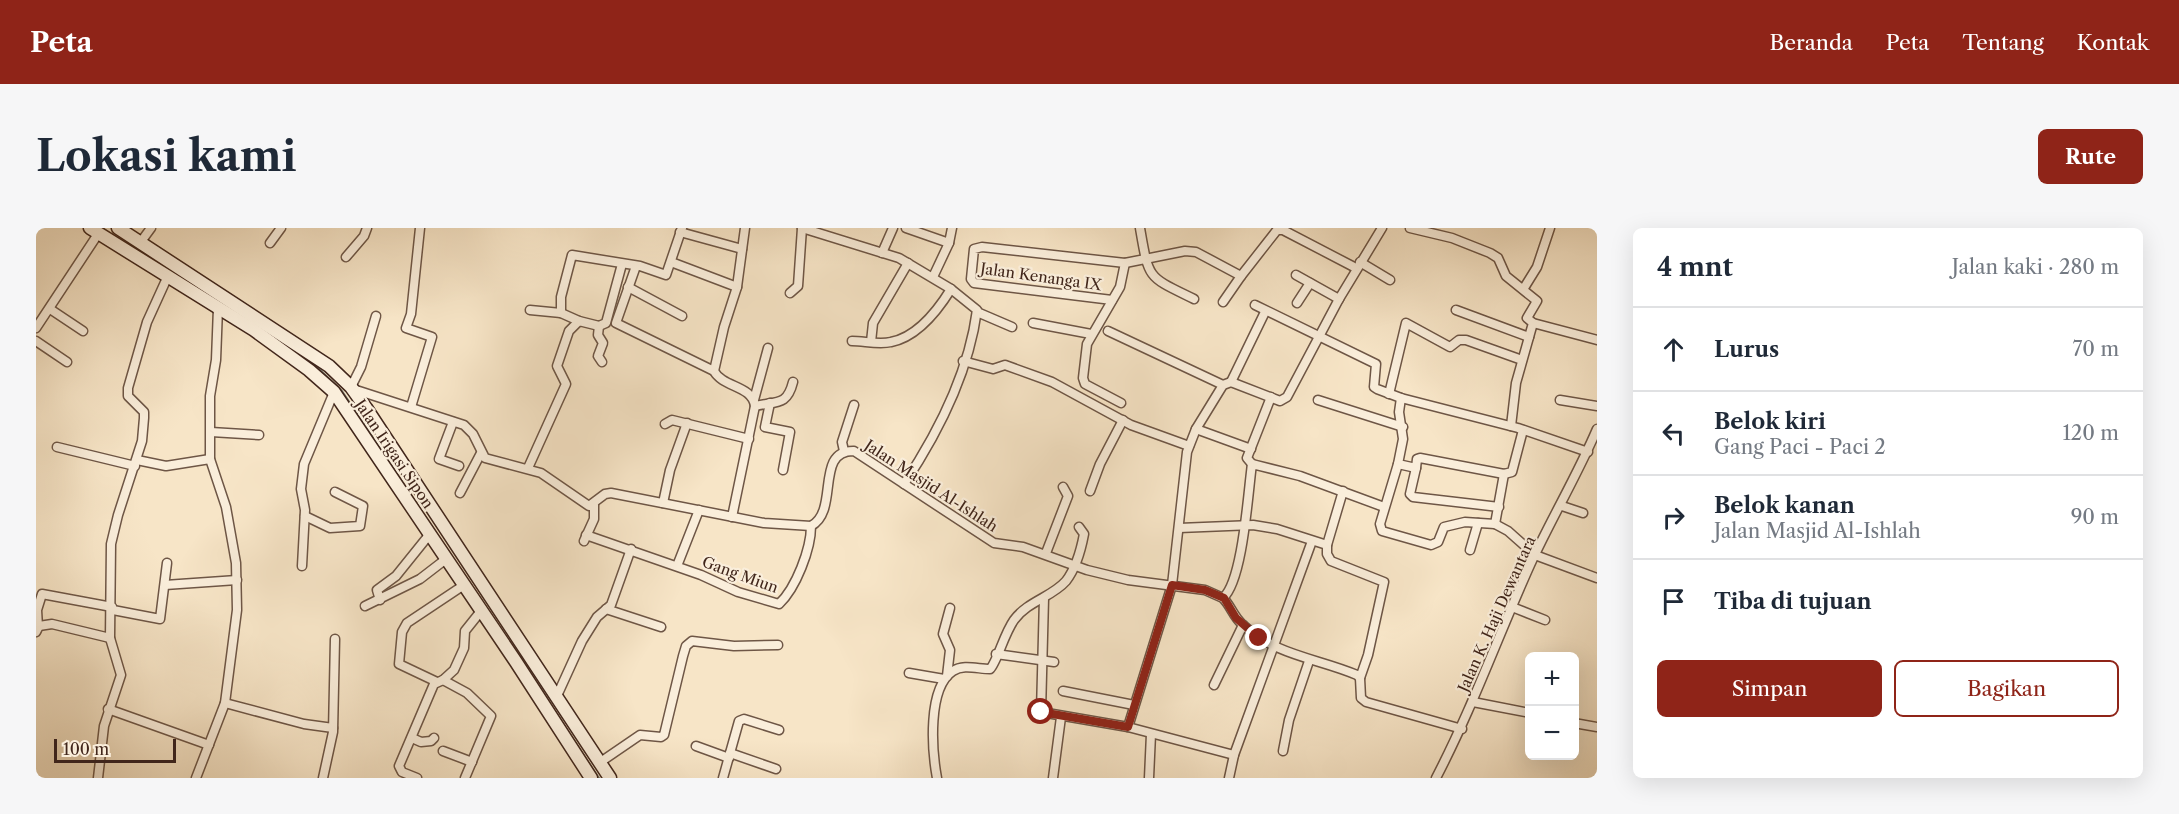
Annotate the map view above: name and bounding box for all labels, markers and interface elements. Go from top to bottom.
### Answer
text: Peta [30,25,93,59]
text: Beranda [1770,30,1853,55]
text: Peta [1886,30,1929,55]
text: Tentang [1962,30,2044,55]
text: Kontak [2077,30,2149,55]
button: Rute [2038,129,2143,184]
text: Lokasi kami [36,130,297,182]
text: 4 mnt [1657,251,1733,283]
text: Jalan kaki · 280 m [1952,255,2119,279]
street label: Jalan Kenanga IX [977,258,1103,294]
icon: ahead [1657,333,1690,366]
text: Lurus [1714,336,1779,363]
text: 70 m [2073,337,2119,361]
street label: Jalan Irigasi Sipon [350,394,438,512]
text: Belok kiri [1714,408,1826,435]
icon: left [1657,417,1690,450]
text: 120 m [2062,421,2119,445]
street label: Jalan Masjid Al-Ishlah [859,434,1002,536]
text: Gang Paci - Paci 2 [1714,435,1886,459]
text: Belok kanan [1714,492,1855,519]
icon: right [1657,501,1690,534]
text: 90 m [2071,505,2119,529]
text: Jalan Masjid Al-Ishlah [1714,519,1921,543]
street label: Jalan K. Haji Dewantara [1453,533,1540,697]
street label: Gang Miun [700,552,781,597]
icon: arrive [1657,585,1690,618]
text: Tiba di tujuan [1714,588,1872,615]
route end [1245,624,1271,650]
map controls [1525,652,1579,760]
button: + [1525,652,1579,706]
button: Simpan [1657,660,1882,717]
button: Bagikan [1894,660,2119,717]
route start [1027,698,1053,724]
button: − [1525,706,1579,760]
scale bar [54,736,176,764]
text: 100 m [63,739,109,759]

